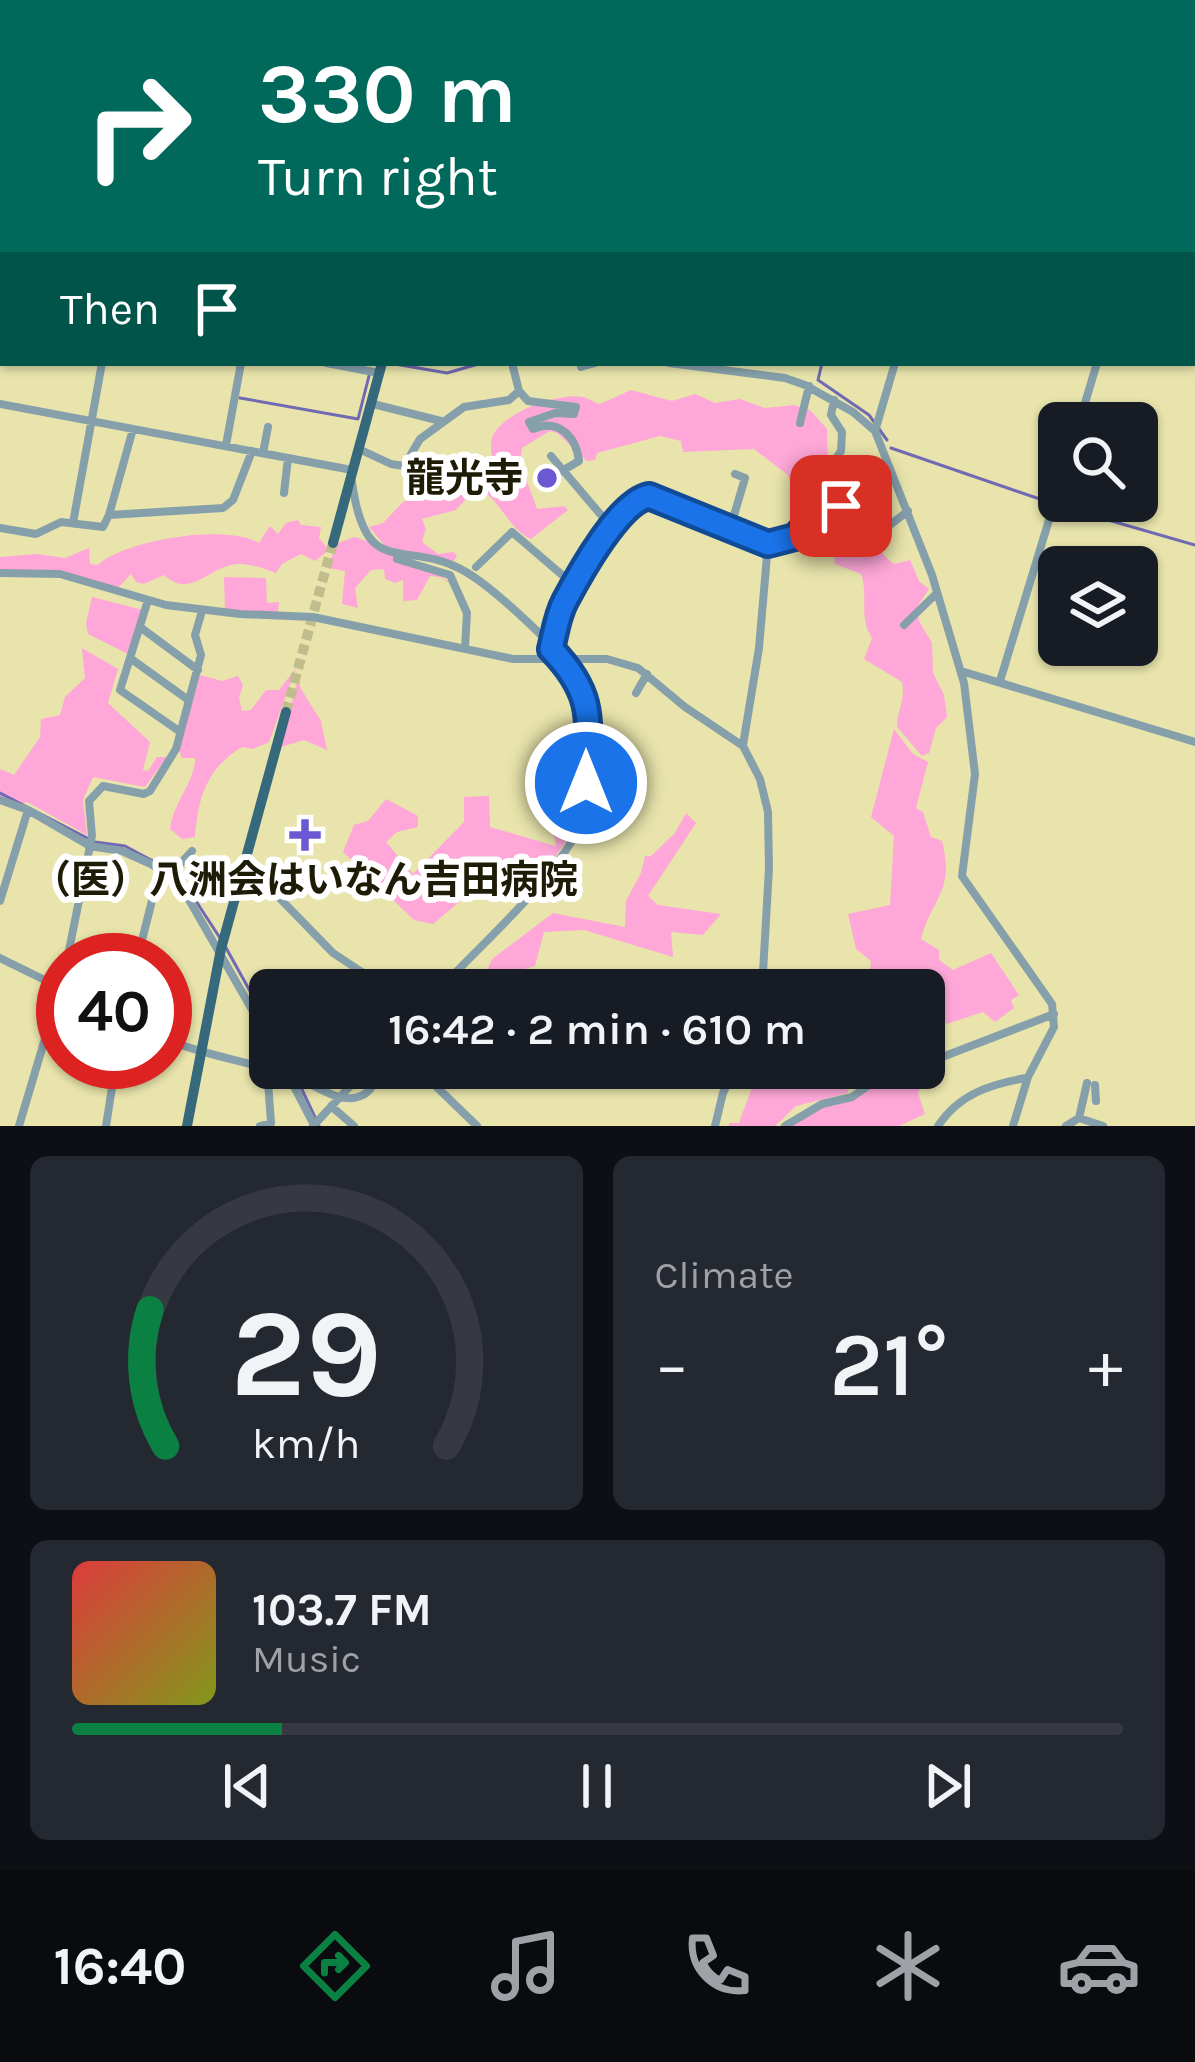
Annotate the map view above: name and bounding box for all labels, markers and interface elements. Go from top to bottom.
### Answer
text: 330 m [258,45,517,143]
icon: right [60,48,216,204]
text: Turn right [258,145,498,209]
icon: arrive [184,276,250,342]
text: Then [60,283,160,335]
map controls [1038,402,1158,666]
button: search [1038,402,1158,522]
place label: 龍光寺 [406,455,523,501]
pin [790,455,892,557]
marker: 龍光寺 [534,465,560,491]
icon: arrive [808,473,874,539]
button: layers [1038,546,1158,666]
position arrow [523,720,649,846]
marker: （医）八洲会はいなん吉田病院 [289,819,321,851]
place label: （医）八洲会はいなん吉田病院 [32,857,578,903]
speed limit sign: 40 [36,933,192,1089]
text: 16:42 · 2 min · 610 m [388,1003,806,1055]
text: Climate [655,1252,794,1298]
text: 29 [230,1281,382,1426]
text: 21° [829,1312,948,1418]
text: − [655,1326,689,1404]
text: + [1088,1326,1123,1404]
text: km/h [252,1419,361,1469]
text: 103.7 FM [252,1584,432,1636]
text: Music [252,1636,361,1682]
icon: previous [214,1753,280,1819]
icon: pause [564,1753,630,1819]
icon: next [915,1753,981,1819]
icon: directions [293,1924,377,2008]
icon: music [484,1924,568,2008]
icon: phone [675,1924,759,2008]
icon: climate [866,1924,950,2008]
icon: car [1057,1924,1141,2008]
text: 16:40 [54,1934,186,1998]

